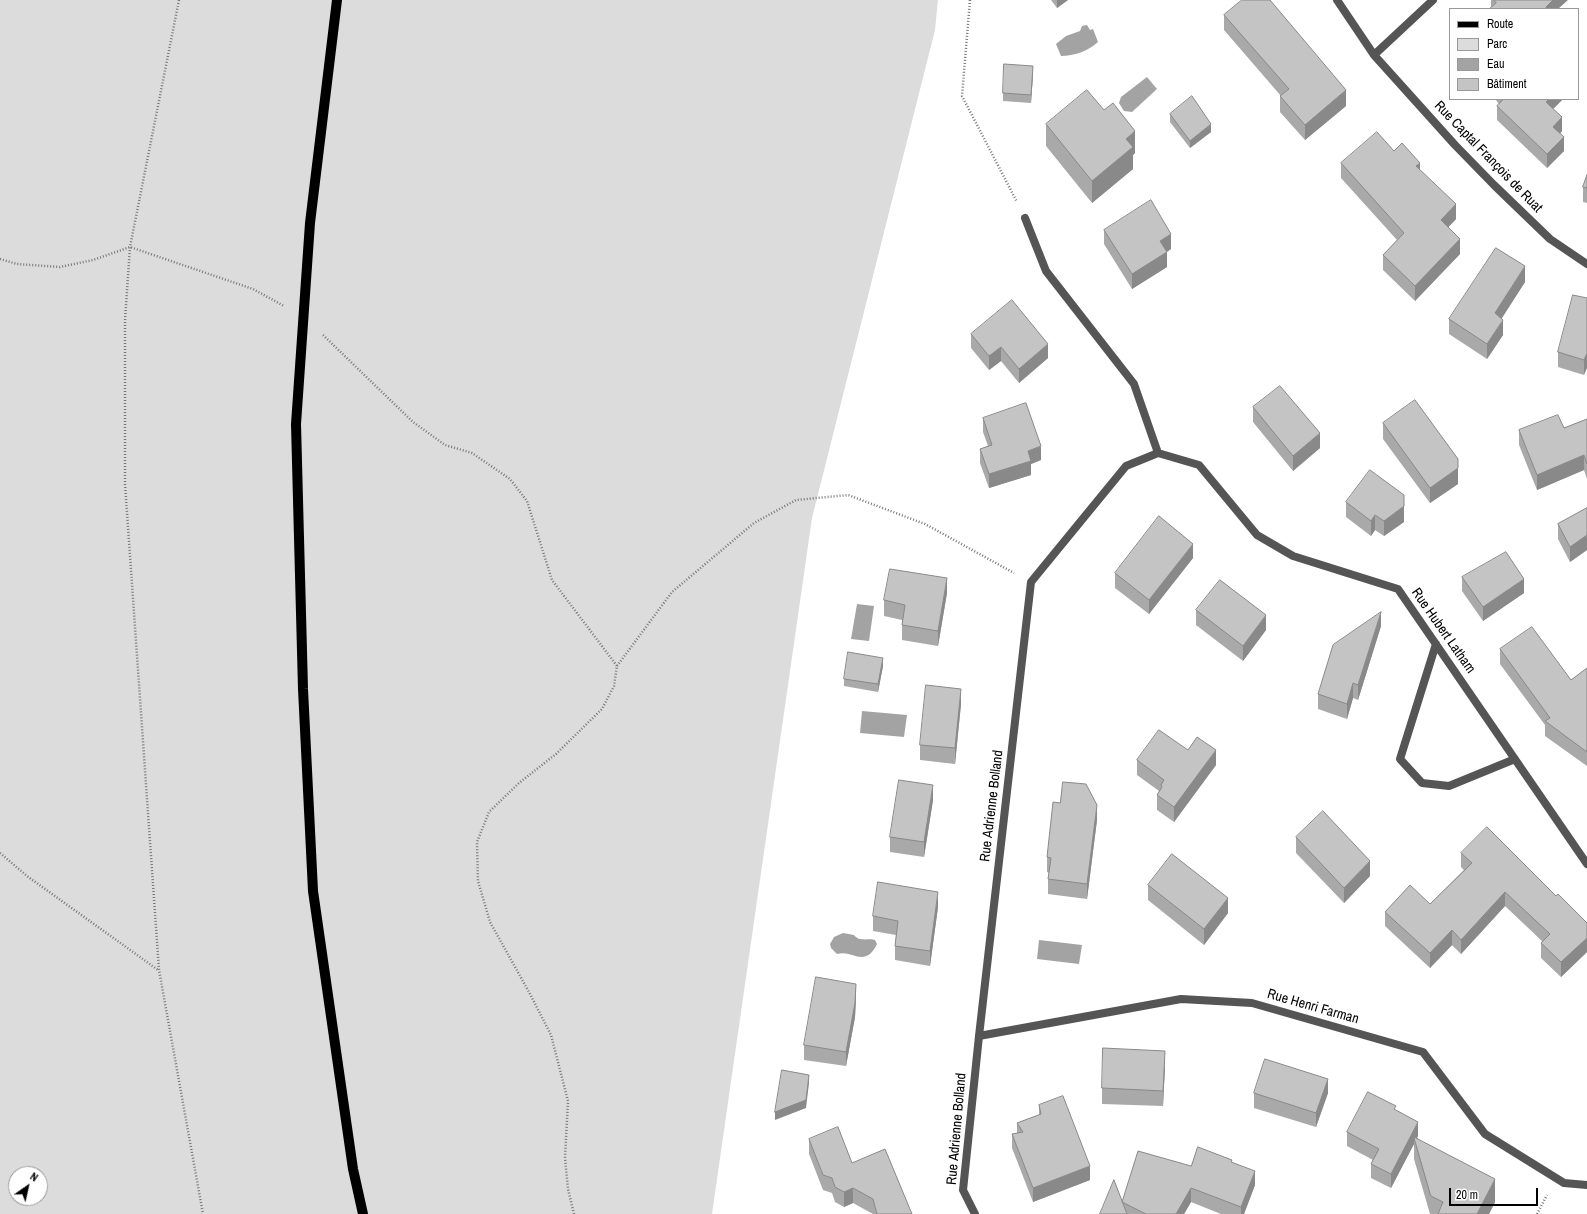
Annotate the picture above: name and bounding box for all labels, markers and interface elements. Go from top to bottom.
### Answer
legend [1449,8,1579,100]
text: Route [1487,16,1513,32]
text: Parc [1487,36,1507,52]
text: Eau [1487,56,1505,72]
text: Bâtiment [1487,76,1526,92]
street label: Rue Captal François de Ruat [1430,98,1546,216]
street label: Rue Hubert Latham [1407,585,1479,677]
street label: Rue Adrienne Bolland [977,749,1007,863]
street label: Rue Henri Farman [1265,986,1361,1028]
street label: Rue Adrienne Bolland [944,1072,970,1186]
north arrow [8,1166,48,1206]
text: N [28,1169,41,1185]
scale bar [1451,1180,1540,1206]
text: 20 m [1456,1187,1478,1203]

